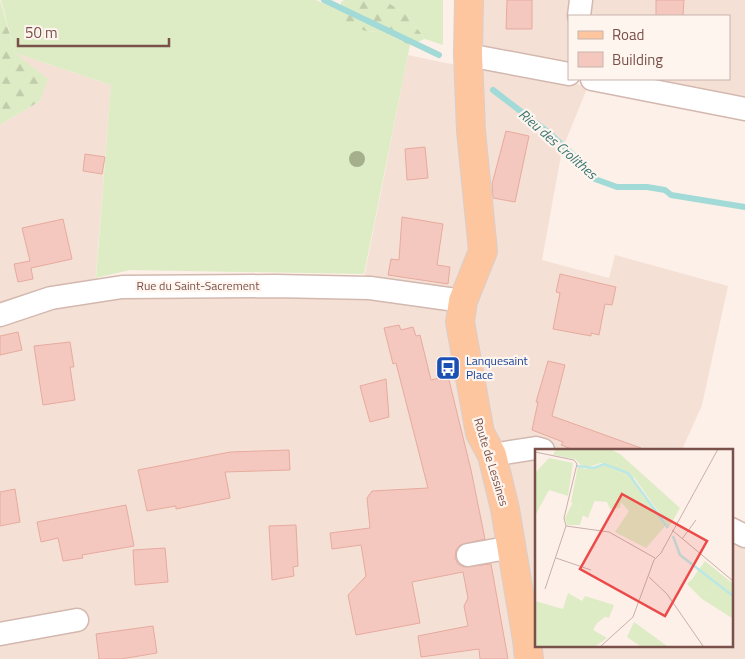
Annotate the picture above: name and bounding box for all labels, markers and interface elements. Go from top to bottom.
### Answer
scale bar [18,15,169,47]
legend [568,15,730,80]
text: 50 m [25,21,58,44]
text: Road [612,23,644,46]
text: Building [612,48,663,71]
water label: Rieu des Crolithes [515,104,603,184]
street label: Rue du Saint-Sacrement [137,276,260,295]
place label: Lanquesaint Place [466,351,529,384]
bus stop icon: Lanquesaint Place [435,355,461,381]
street label: Route de Lessines [469,415,514,509]
inset map [535,449,732,646]

